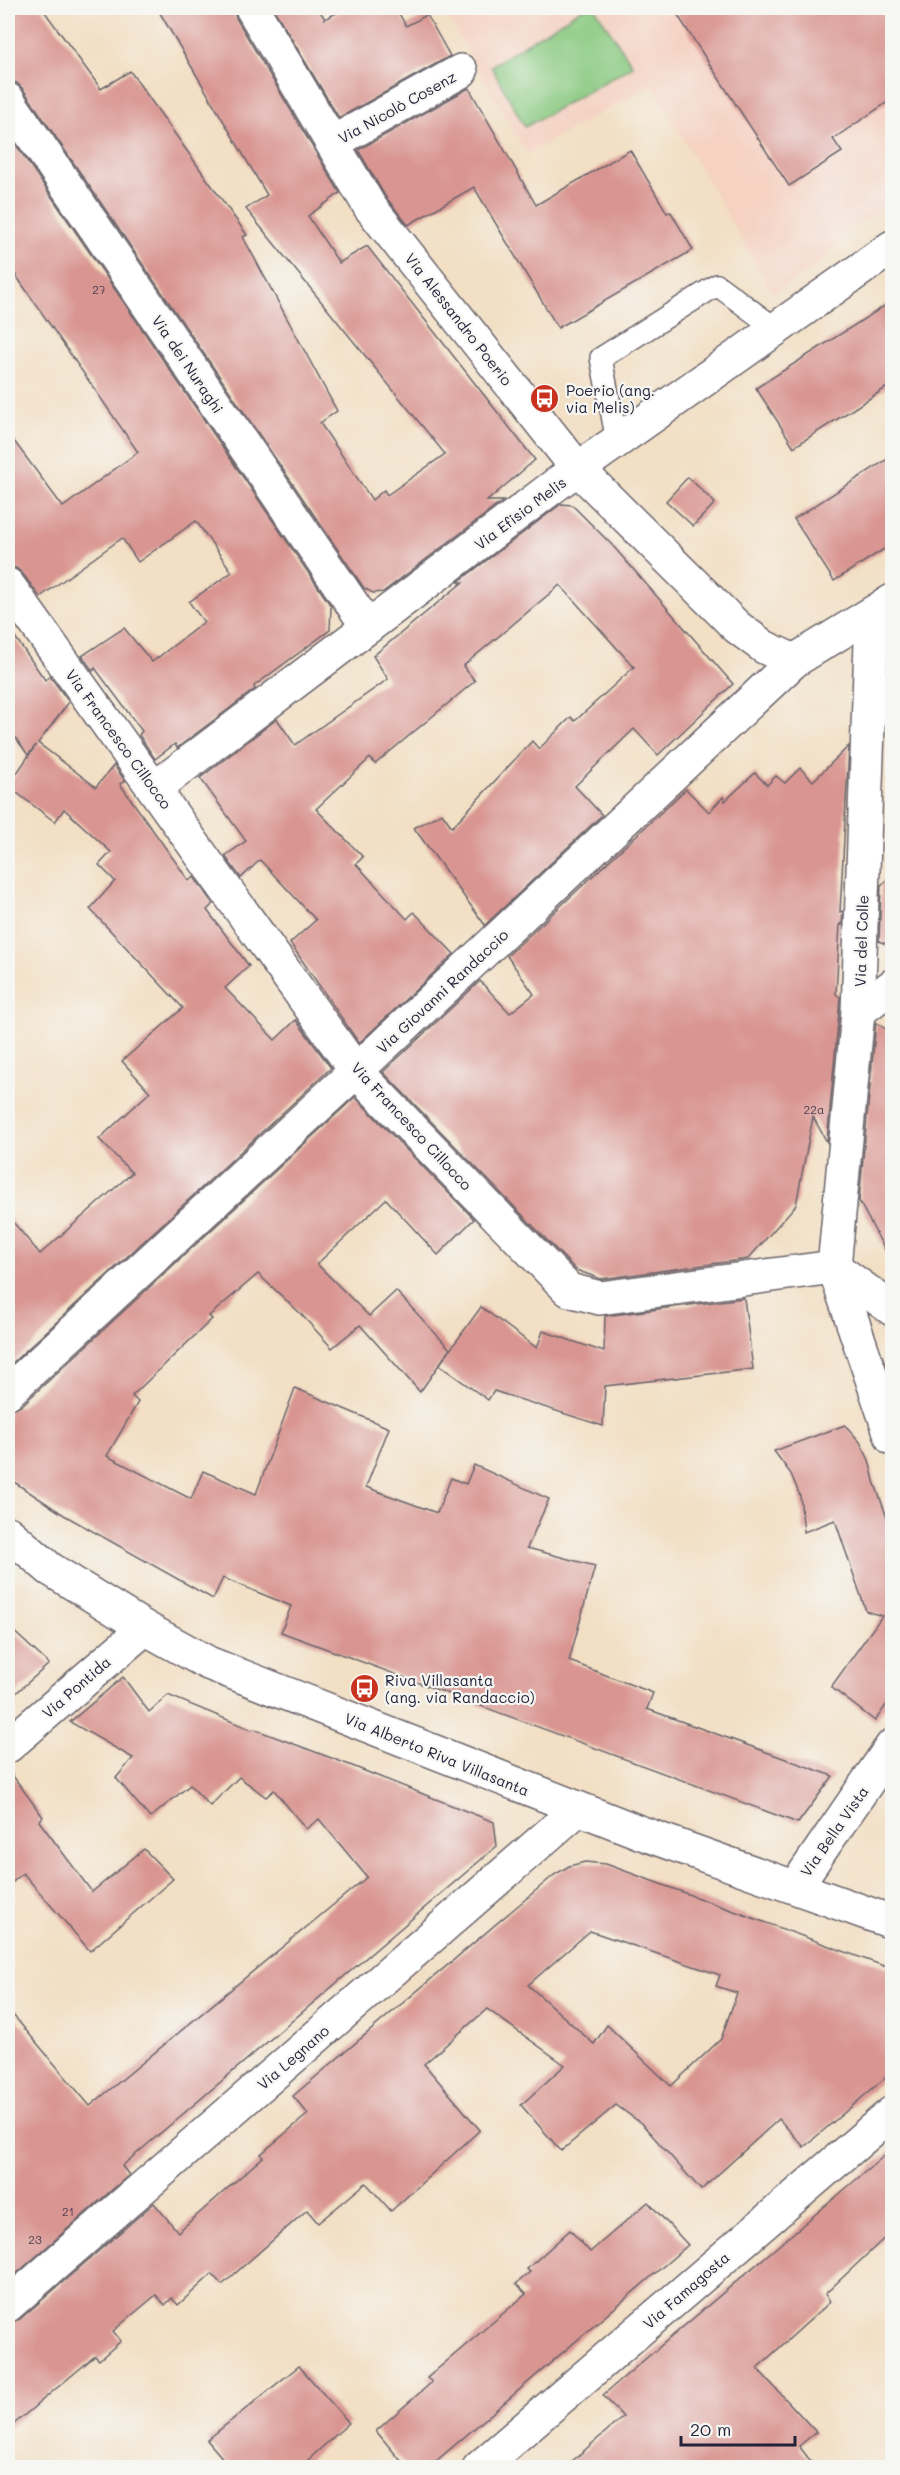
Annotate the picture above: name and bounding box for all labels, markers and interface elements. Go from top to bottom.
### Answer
street label: Via Nicolò Cosenz [334,66,460,148]
street label: Via Alessandro Poerio [401,249,517,390]
house number: 27 [92,281,106,297]
street label: Via dei Nuraghi [148,311,228,417]
place label: Poerio (ang. via Melis) [566,380,655,417]
bus stop icon: Poerio (ang. via Melis) [529,383,561,415]
street label: Via Efisio Melis [470,472,570,554]
street label: Via Francesco Cillocco [61,665,177,813]
street label: Via del Colle [849,895,873,987]
street label: Via Giovanni Randaccio [372,924,512,1057]
street label: Via Francesco Cillocco [347,1058,477,1194]
house number: 22a [804,1101,824,1117]
street label: Via Pontida [37,1652,115,1722]
place label: Riva Villasanta (ang. via Randaccio) [385,1670,535,1707]
bus stop icon: Riva Villasanta (ang. via Randaccio) [348,1673,380,1705]
street label: Via Alberto Riva Villasanta [342,1708,532,1800]
street label: Via Bella Vista [795,1782,873,1880]
street label: Via Legnano [253,2020,333,2094]
house number: 21 [62,2203,74,2219]
house number: 23 [28,2231,42,2247]
street label: Via Famagosta [639,2247,733,2333]
scale bar [681,2409,795,2447]
text: 20 m [690,2417,731,2441]

